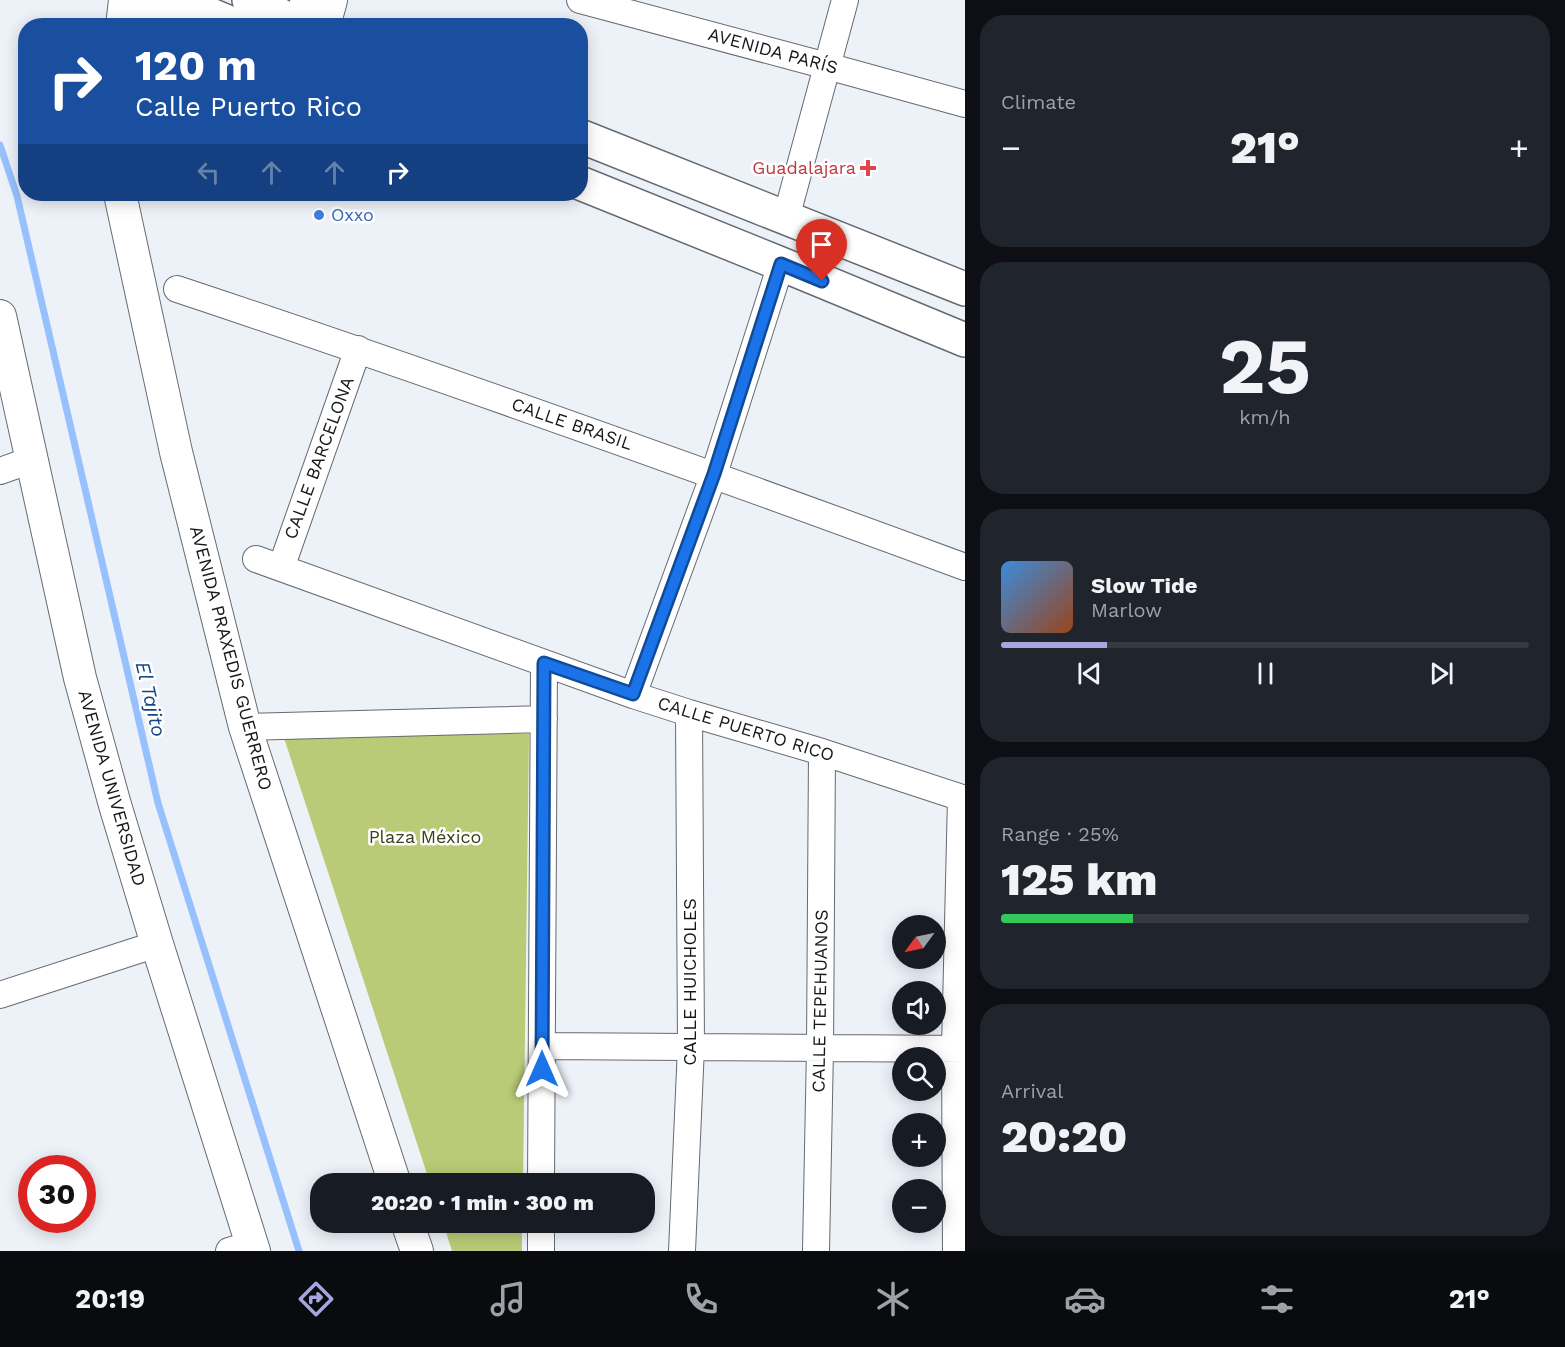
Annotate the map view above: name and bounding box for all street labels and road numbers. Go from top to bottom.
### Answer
street label: AVENIDA PARÍS [706,23,840,78]
street label: CALLE BARCELONA [279,374,358,542]
street label: CALLE BRASIL [509,393,636,454]
street label: AVENIDA PRAXEDIS GUERRERO [186,523,277,793]
street label: AVENIDA UNIVERSIDAD [74,687,151,888]
street label: CALLE PUERTO RICO [655,692,837,765]
street label: CALLE HUICHOLES [679,898,700,1066]
street label: CALLE TEPEHUANOS [807,909,832,1093]

